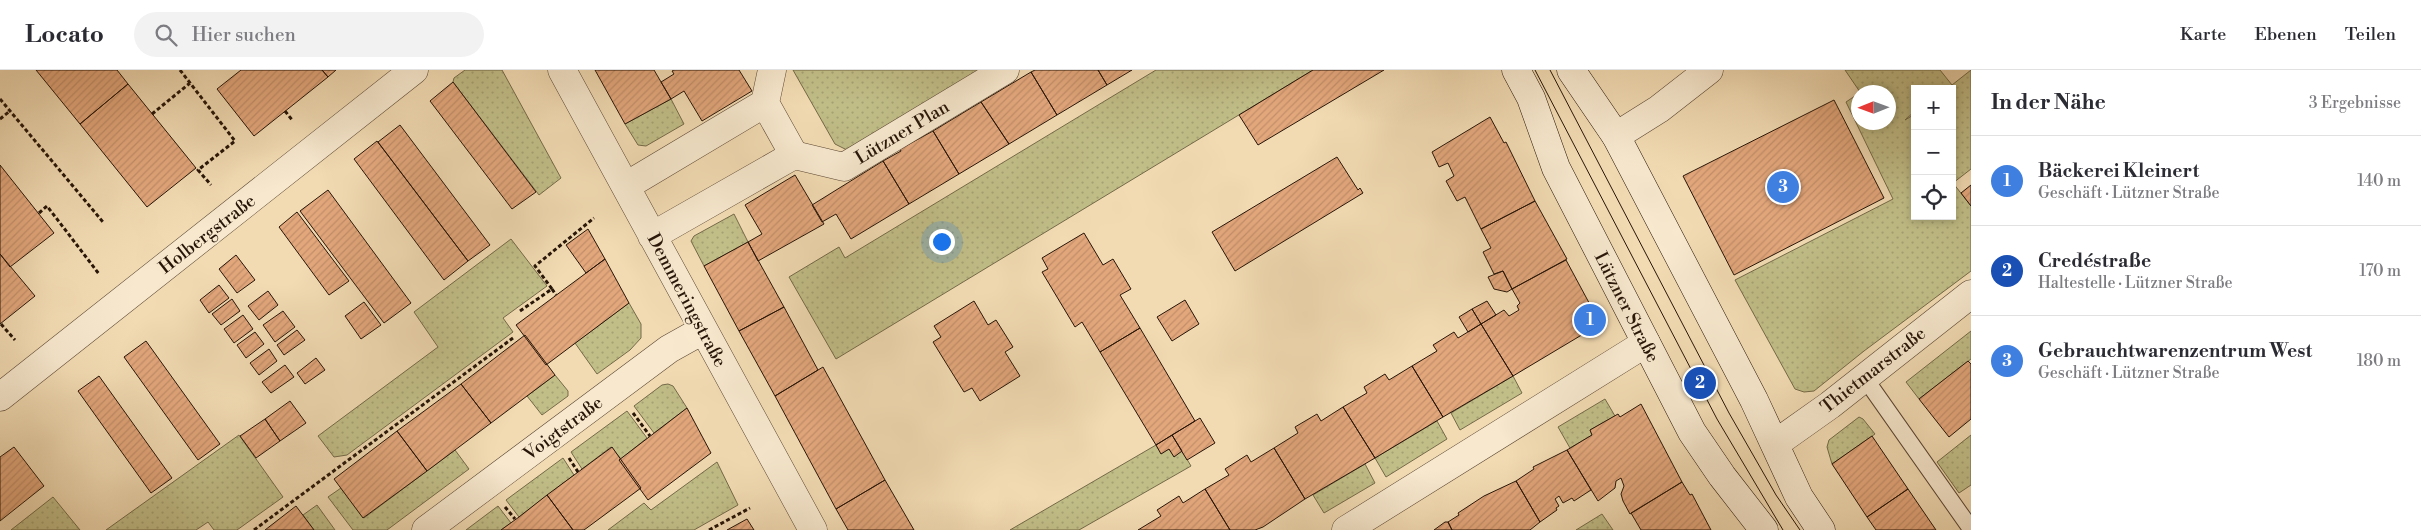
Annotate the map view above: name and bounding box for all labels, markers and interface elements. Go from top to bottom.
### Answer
search box [134,12,484,57]
text: Locato [25,20,104,50]
icon: search [152,21,180,49]
text: Hier suchen [192,23,296,47]
text: Karte [2180,23,2226,46]
text: Ebenen [2254,23,2317,46]
text: Teilen [2345,23,2396,46]
north arrow [1851,85,1896,130]
map controls [1911,85,1956,220]
button: + [1911,85,1956,130]
text: In der Nähe [1991,90,2106,116]
text: 3 Ergebnisse [2309,93,2401,113]
street label: Lützner Plan [851,95,954,170]
button: − [1911,130,1956,175]
text: Bäckerei Kleinert [2038,159,2199,183]
pin: 3 [1767,168,1799,206]
text: 1 [2003,171,2011,191]
text: 140 m [2357,171,2401,191]
button: locate [1911,175,1956,220]
text: Geschäft · Lützner Straße [2038,183,2219,203]
street label: Holbergstraße [154,189,260,279]
street label: Demmeringstraße [642,229,732,371]
your location [929,229,955,255]
street label: Lützner Straße [1589,248,1664,366]
text: Credéstraße [2038,249,2151,273]
text: 2 [2002,261,2012,281]
text: 170 m [2359,261,2401,281]
text: Haltestelle · Lützner Straße [2038,273,2233,293]
pin: 1 [1574,301,1606,339]
street label: Thietmarstraße [1816,322,1931,419]
text: Gebrauchtwarenzentrum West [2038,339,2312,363]
text: 3 [2002,351,2012,371]
text: 180 m [2357,351,2401,371]
text: Geschäft · Lützner Straße [2038,363,2219,383]
pin: 2 [1684,364,1716,402]
street label: Voigtstraße [518,391,608,466]

